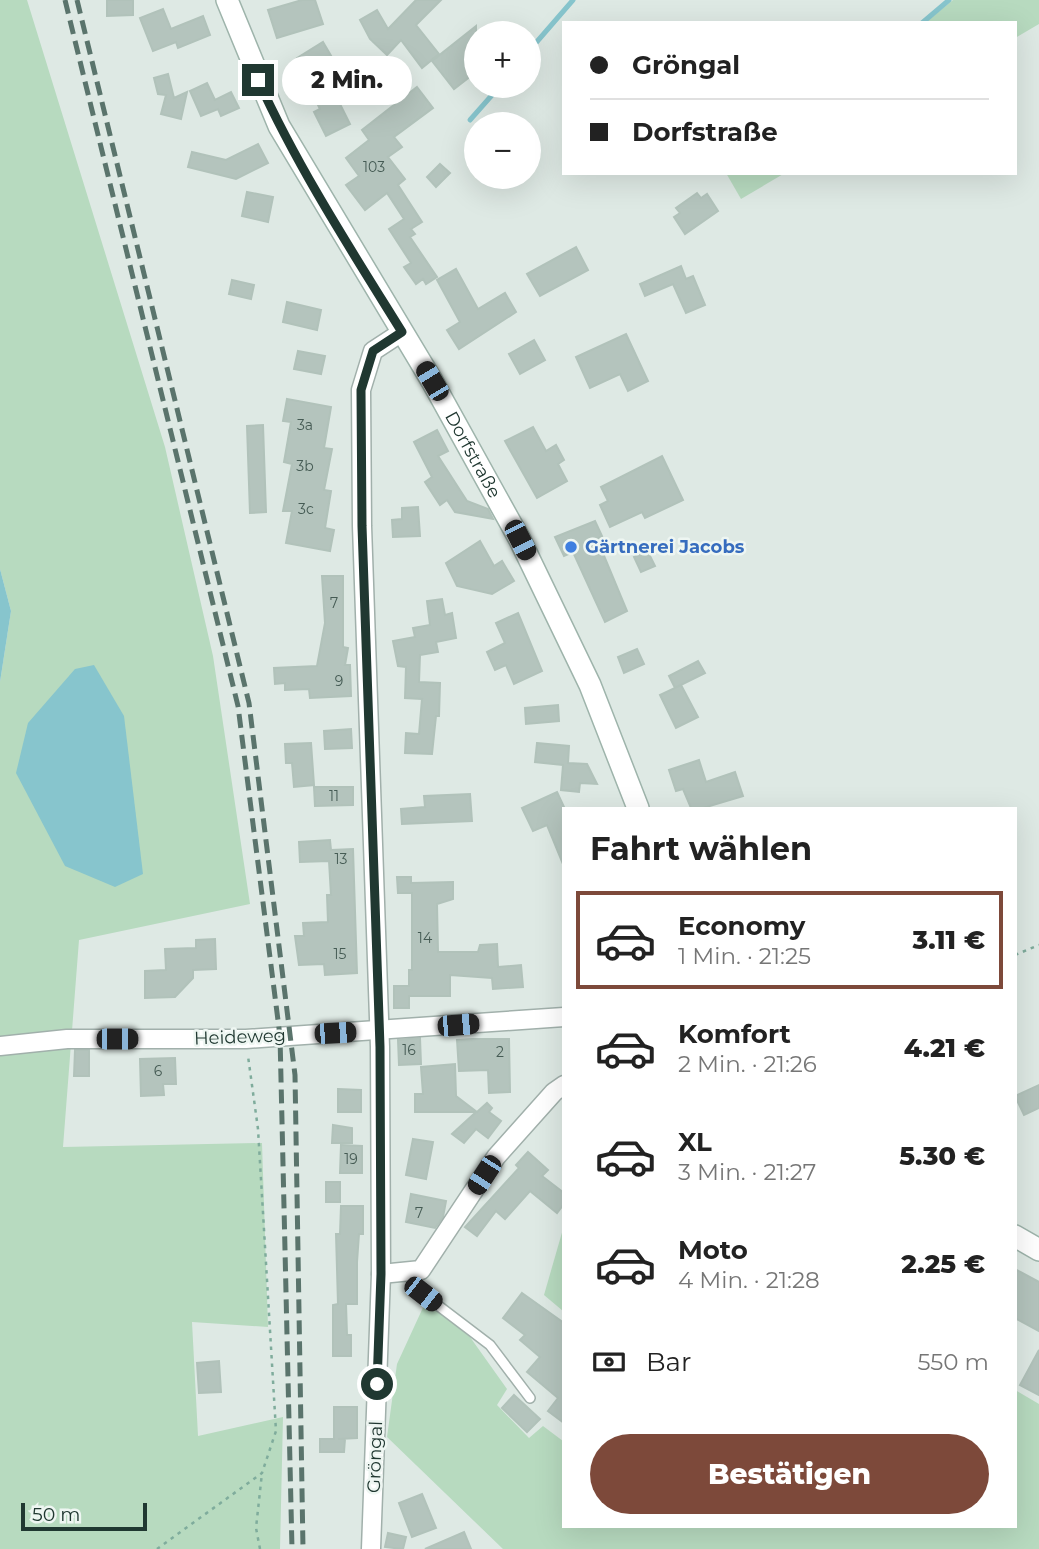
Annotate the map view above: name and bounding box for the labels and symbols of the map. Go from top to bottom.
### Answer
callout: 2 Min. [282,56,412,104]
route end [242,64,274,96]
house number: 103 [363,158,385,176]
car [413,358,452,404]
street label: Dorfstraße [440,408,506,502]
house number: 3a [297,416,313,434]
house number: 3b [296,457,314,475]
house number: 3c [298,500,314,518]
car [502,517,539,563]
place label: Gärtnerei Jacobs [585,536,745,558]
marker: Gärtnerei Jacobs [563,539,579,555]
house number: 7 [330,594,338,612]
house number: 9 [335,672,343,690]
house number: 11 [329,787,339,805]
house number: 13 [335,850,348,868]
house number: 14 [418,929,433,947]
house number: 15 [334,945,347,963]
car [437,1013,480,1037]
car [314,1021,357,1045]
street label: Heideweg [194,1024,286,1050]
car [97,1029,139,1050]
house number: 16 [402,1041,416,1059]
house number: 2 [496,1043,504,1061]
house number: 6 [154,1062,163,1080]
house number: 19 [344,1150,358,1168]
car [464,1152,505,1198]
house number: 7 [415,1204,423,1222]
car [400,1273,447,1315]
route start [361,1368,393,1400]
street label: Gröngal [363,1421,387,1493]
scale bar [21,1500,147,1532]

